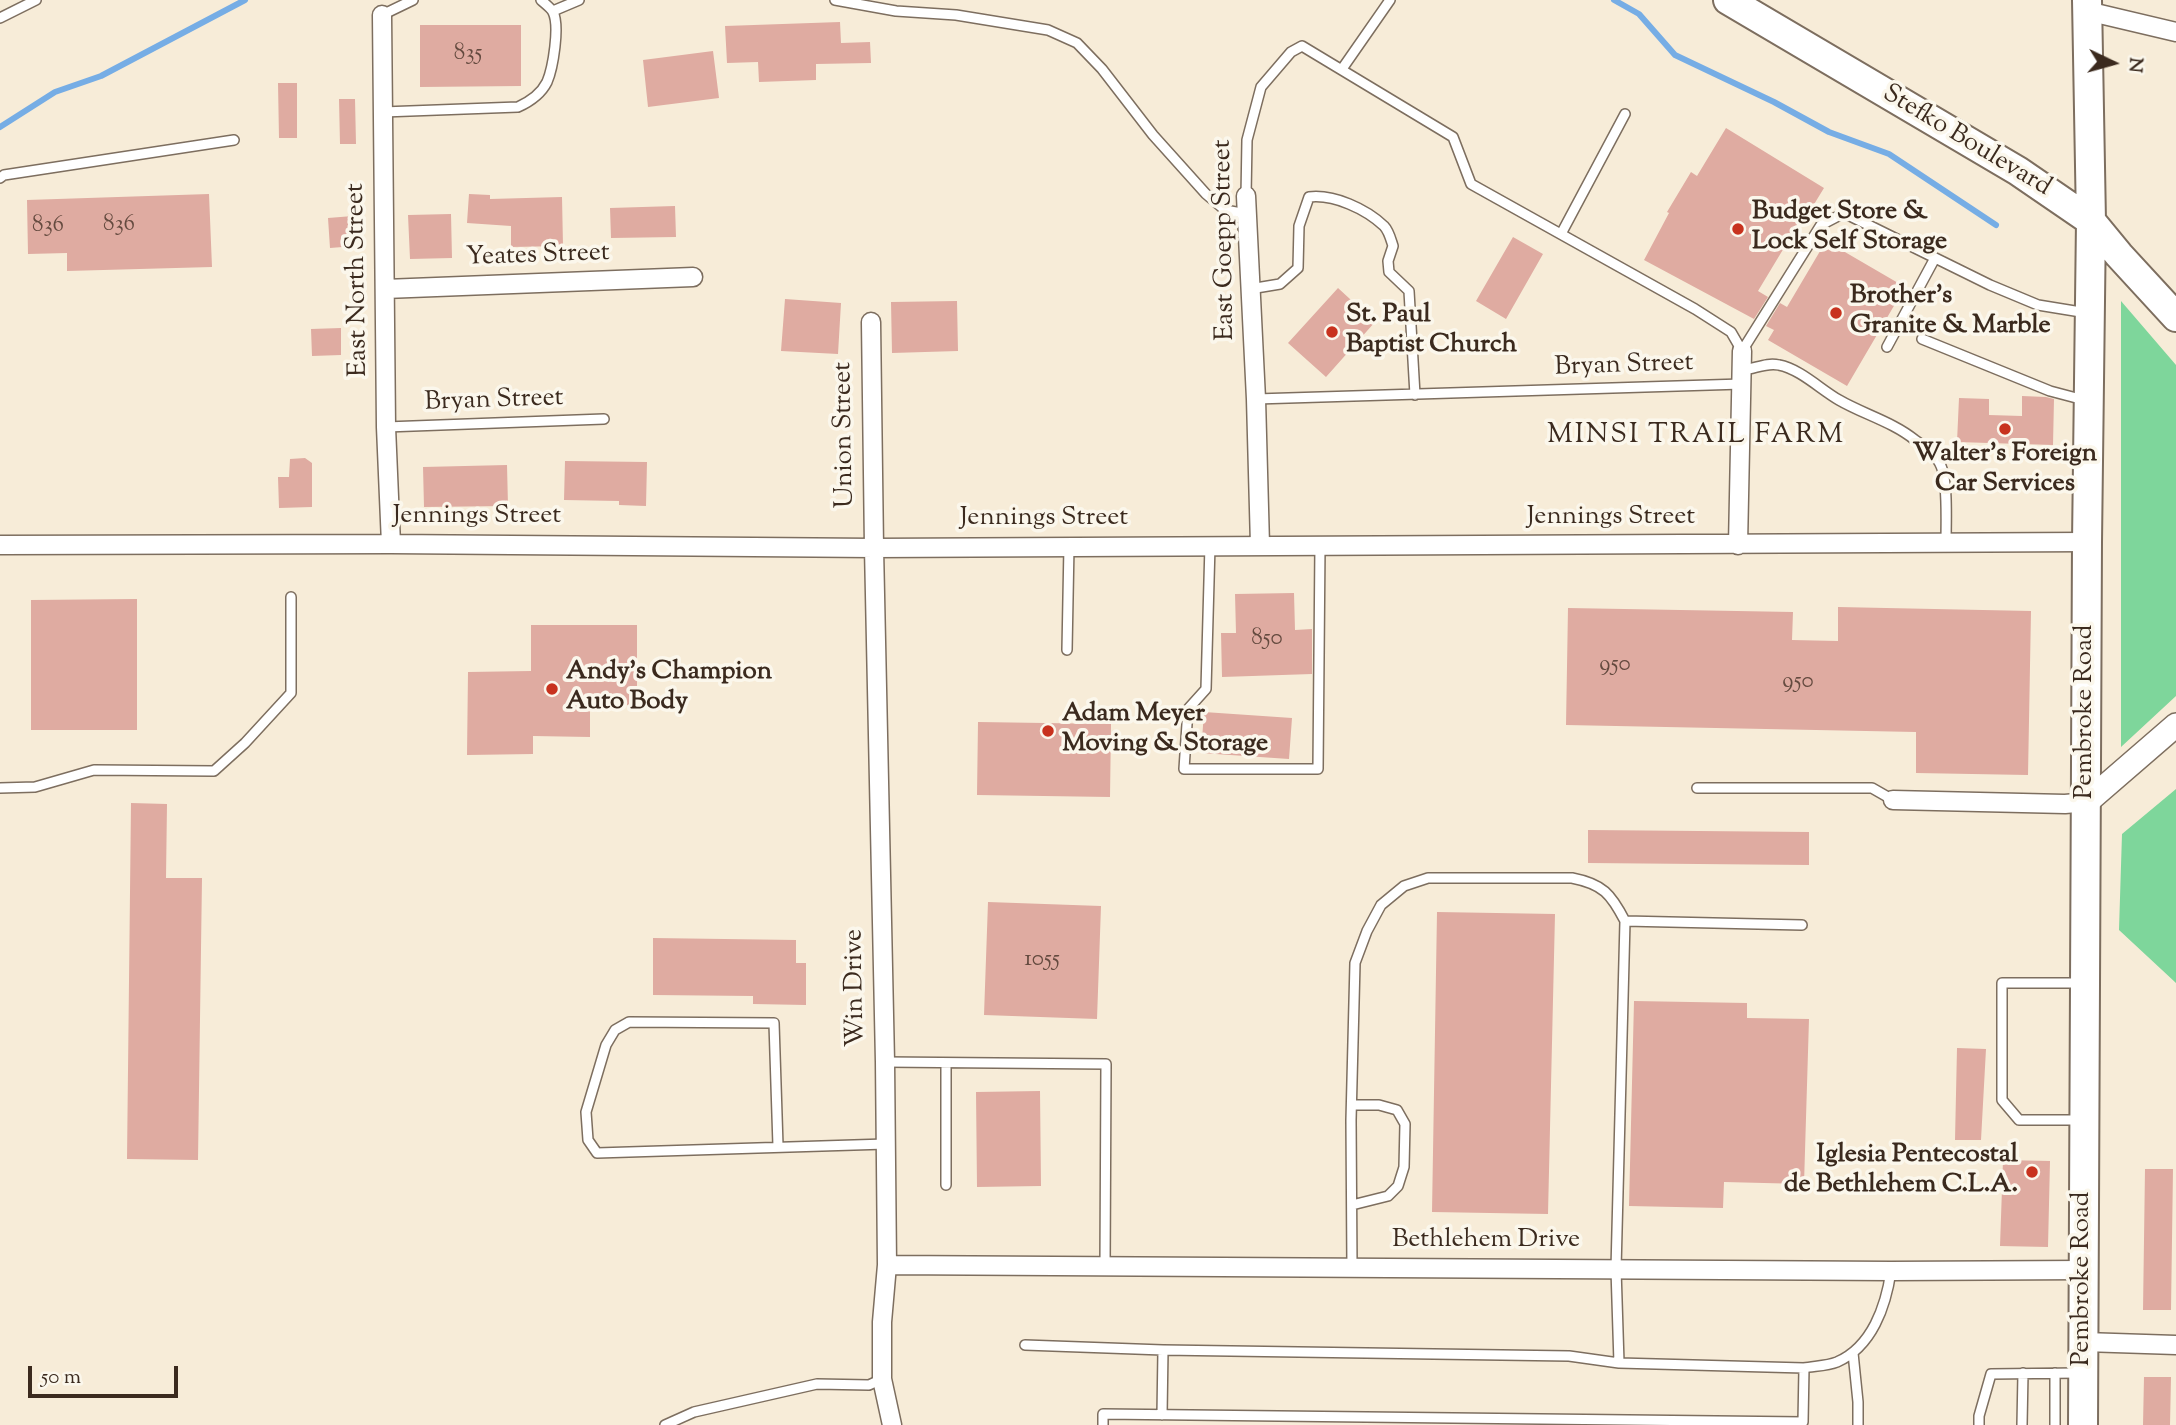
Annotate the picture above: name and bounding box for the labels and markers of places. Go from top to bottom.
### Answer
place label: Budget Store & Lock Self Storage [1752,198,1947,260]
marker: Budget Store & Lock Self Storage [1730,221,1746,237]
place label: Brother's Granite & Marble [1850,282,2051,344]
place label: St. Paul Baptist Church [1346,301,1517,362]
marker: Brother's Granite & Marble [1828,305,1844,321]
marker: St. Paul Baptist Church [1324,324,1340,340]
marker: Walter's Foreign Car Services [1997,421,2013,437]
place label: Walter's Foreign Car Services [1913,440,2097,502]
place label: Andy's Champion Auto Body [566,658,772,720]
marker: Andy's Champion Auto Body [544,681,560,697]
place label: Adam Meyer Moving & Storage [1062,700,1268,762]
marker: Adam Meyer Moving & Storage [1040,723,1056,739]
place label: Iglesia Pentecostal de Bethlehem C.L.A. [1784,1141,2018,1202]
marker: Iglesia Pentecostal de Bethlehem C.L.A. [2024,1164,2040,1180]

